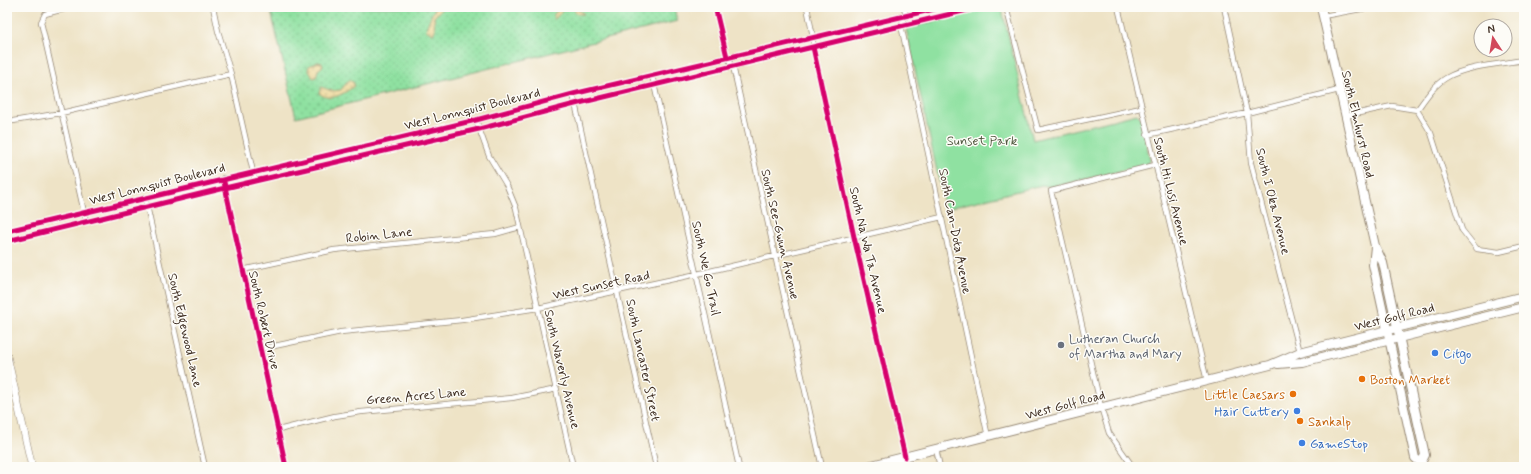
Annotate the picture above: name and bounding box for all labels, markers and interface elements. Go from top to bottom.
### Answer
north arrow [1473,18,1513,58]
text: N [1486,22,1496,37]
street label: South Elmhurst Road [1337,69,1378,180]
street label: West Lonnquist Boulevard [403,84,542,135]
park label: Sunset Park [947,133,1018,150]
street label: South Hi Lusi Avenue [1149,136,1192,247]
street label: South I Oka Avenue [1251,146,1294,256]
street label: West Lonnquist Boulevard [88,159,227,210]
street label: South Can-Dota Avenue [934,167,975,295]
street label: South See-Gwun Avenue [756,168,803,301]
street label: South Na Wa Ta Avenue [845,185,890,315]
street label: South We Go Trail [687,219,724,317]
street label: Robin Lane [345,224,413,247]
street label: West Sunset Road [551,267,651,304]
street label: South Robert Drive [244,269,283,372]
street label: South Edgewood Lane [161,272,206,389]
street label: South Lancaster Street [621,298,664,423]
street label: West Golf Road [1353,299,1436,336]
street label: South Waverly Avenue [540,308,584,431]
place label: Lutheran Church of Martha and Mary [1069,331,1182,363]
marker: Lutheran Church of Martha and Mary [1056,340,1066,350]
place label: Citgo [1443,346,1471,364]
marker: Citgo [1430,348,1440,358]
place label: Boston Market [1370,372,1450,389]
marker: Boston Market [1357,374,1367,384]
street label: Green Acres Lane [365,384,467,409]
street label: West Golf Road [1024,387,1107,424]
place label: Little Caesars [1204,387,1285,404]
marker: Little Caesars [1288,389,1298,399]
place label: Hair Cuttery [1214,404,1289,421]
marker: Hair Cuttery [1292,406,1302,416]
place label: Sankalp [1308,414,1351,431]
marker: Sankalp [1295,416,1305,426]
place label: GameStop [1310,436,1368,453]
marker: GameStop [1297,438,1307,448]

